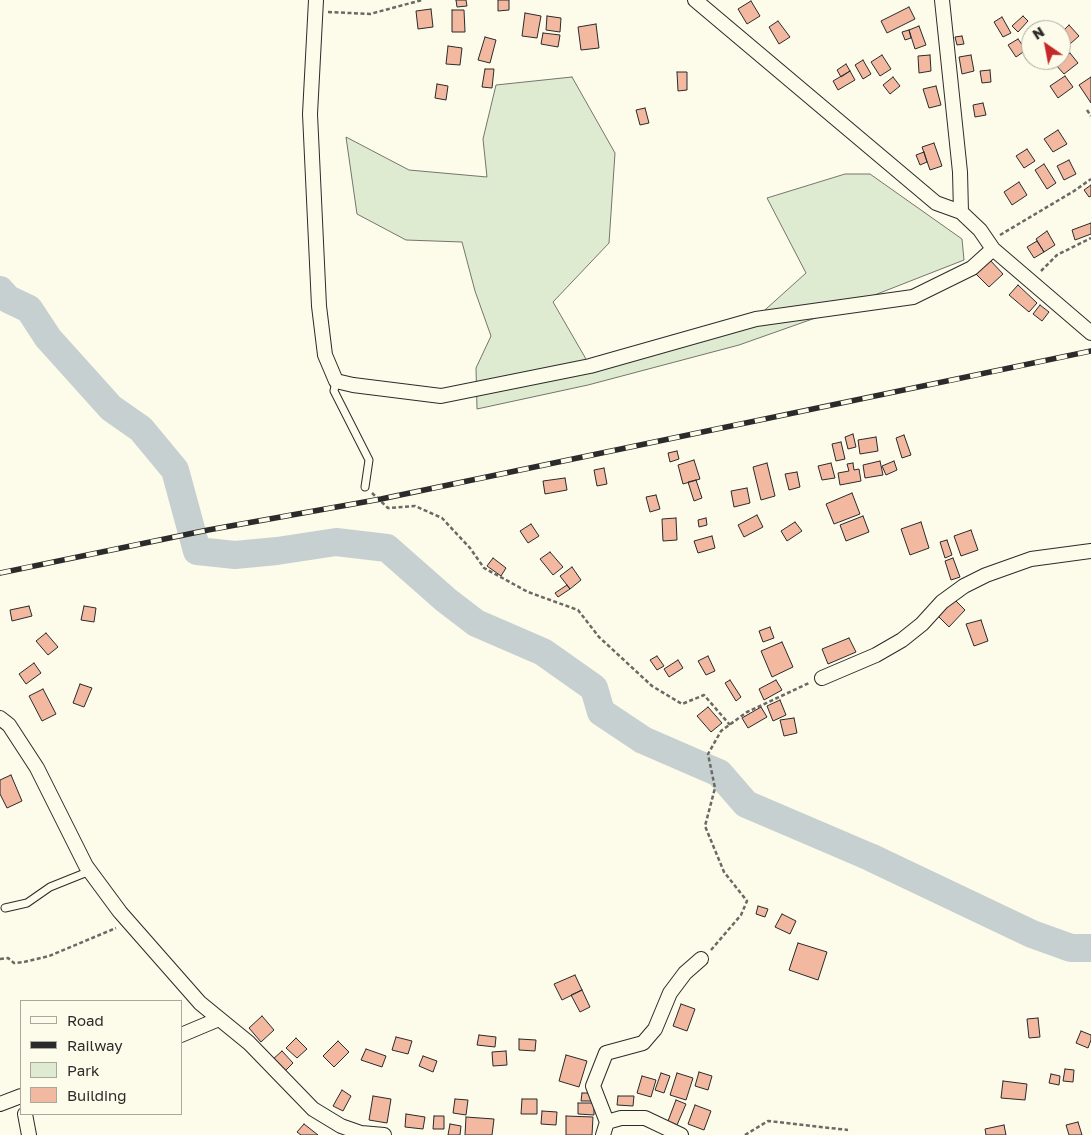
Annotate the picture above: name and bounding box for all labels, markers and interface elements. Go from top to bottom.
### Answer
north arrow [1021,20,1071,70]
text: N [1029,23,1047,43]
legend [20,1000,182,1115]
text: Road [67,1011,104,1029]
text: Railway [67,1036,123,1054]
text: Park [67,1061,99,1079]
text: Building [67,1086,127,1104]

